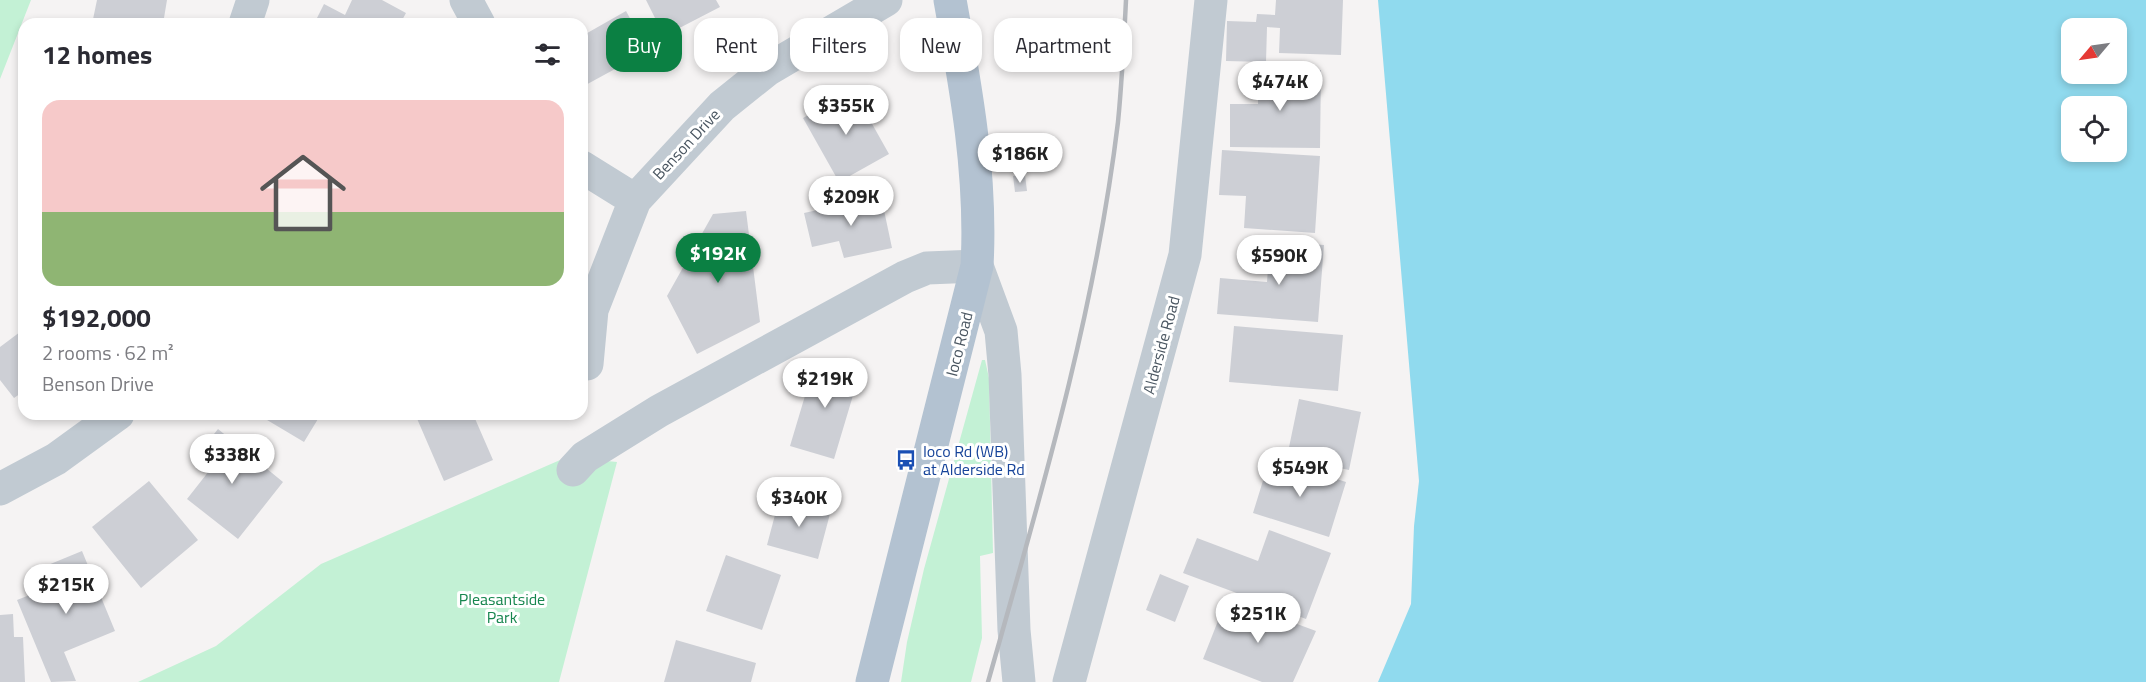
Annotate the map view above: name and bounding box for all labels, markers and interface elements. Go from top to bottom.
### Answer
chip: Buy [606,18,682,72]
chip: Rent [694,18,778,72]
chip: Filters [790,18,888,72]
chip: New [900,18,982,72]
chip: Apartment [994,18,1132,72]
north arrow [2061,18,2127,84]
map controls [2061,18,2127,162]
text: 12 homes [42,35,152,74]
icon: filters [531,38,564,71]
pin: $474K [1238,61,1322,112]
text: $474K [1252,65,1308,96]
pin: $355K [804,85,888,136]
text: $355K [818,89,874,120]
button: locate [2061,96,2127,162]
street label: Benson Drive [647,103,725,185]
pin: $186K [978,133,1062,184]
text: $186K [992,137,1048,168]
icon: home [249,139,357,247]
pin: $209K [809,176,893,227]
text: $209K [823,180,879,211]
pin: $192K [676,233,760,284]
pin: $590K [1237,235,1321,286]
text: $192K [690,237,746,268]
text: $590K [1251,239,1307,270]
street label: Alderside Road [1136,293,1186,397]
text: $192,000 [42,298,151,337]
street label: Ioco Road [939,309,979,379]
text: 2 rooms · 62 m² [42,337,174,368]
pin: $219K [783,358,867,409]
text: $219K [797,362,853,393]
text: Benson Drive [42,368,154,399]
pin: $338K [190,434,274,485]
text: $338K [204,438,260,469]
place label: Ioco Rd (WB) at Alderside Rd [923,439,1025,481]
pin: $549K [1258,447,1342,498]
bus stop icon: Ioco Rd (WB) at Alderside Rd [894,448,918,472]
text: $549K [1272,451,1328,482]
pin: $340K [757,477,841,528]
text: $340K [771,481,827,512]
pin: $215K [24,564,108,615]
text: $215K [38,568,94,599]
park label: Pleasantside Park [459,587,545,629]
pin: $251K [1216,593,1300,644]
text: $251K [1230,597,1286,628]

